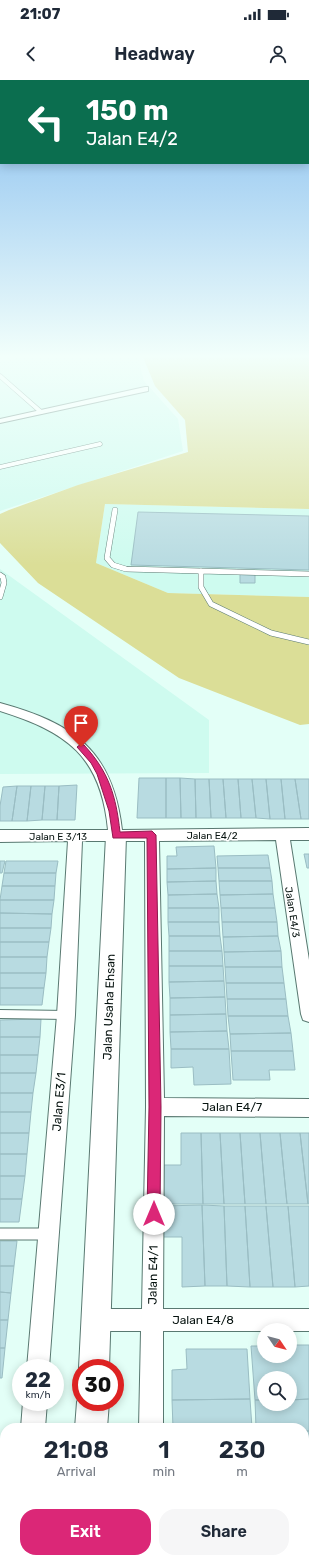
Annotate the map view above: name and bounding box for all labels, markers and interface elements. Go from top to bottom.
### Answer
text: 21:07 [20,5,60,23]
icon: back [20,43,42,65]
text: Headway [114,43,195,65]
icon: person [267,43,289,65]
text: 150 m [86,94,169,127]
icon: left [20,96,72,148]
text: Jalan E4/2 [86,128,178,150]
pin [64,706,98,747]
icon: arrive [70,712,92,734]
street label: Jalan E4/2 [187,830,238,842]
street label: Jalan E 3/13 [29,831,87,843]
street label: Jalan E4/3 [282,886,302,938]
street label: Jalan Usaha Ehsan [100,954,118,1060]
street label: Jalan E3/1 [49,1072,69,1132]
street label: Jalan E4/7 [202,1100,262,1114]
position arrow [133,1193,175,1235]
street label: Jalan E4/1 [145,1245,161,1305]
street label: Jalan E4/8 [172,1313,234,1327]
north arrow [257,1323,297,1363]
map controls [257,1323,297,1411]
speed limit sign: 30 [72,1359,124,1411]
text: 22 [25,1368,51,1392]
button: search [257,1371,297,1411]
text: km/h [26,1389,50,1401]
text: 21:08 [44,1436,109,1464]
text: 1 [158,1436,170,1464]
text: 230 [219,1436,265,1464]
text: Arrival [57,1464,96,1479]
text: min [153,1464,175,1479]
text: m [236,1464,248,1479]
button: Exit [20,1509,151,1555]
button: Share [159,1509,289,1555]

